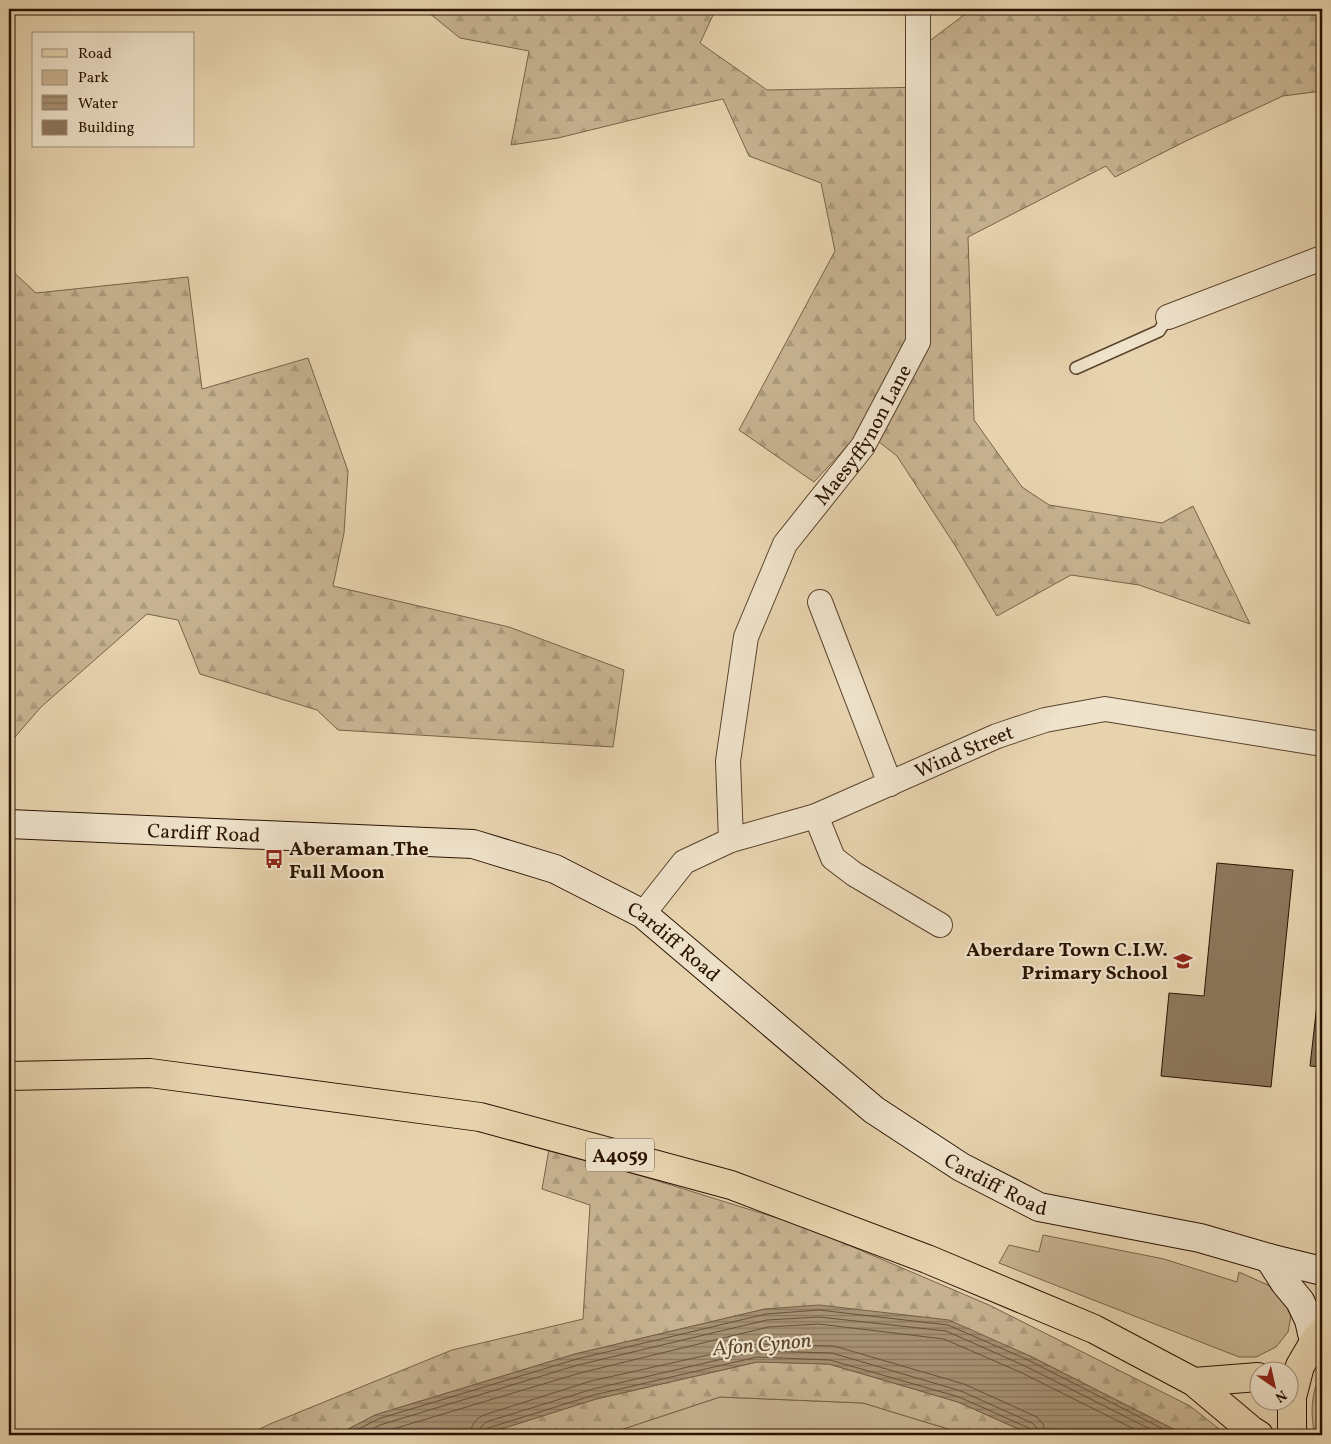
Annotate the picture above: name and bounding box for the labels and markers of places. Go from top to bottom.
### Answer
place label: Aberaman The Full Moon [289,836,429,887]
bus stop icon: Aberaman The Full Moon [263,848,285,870]
place label: Aberdare Town C.I.W. Primary School [966,937,1168,988]
school or university icon: Aberdare Town C.I.W. Primary School [1172,950,1194,972]

